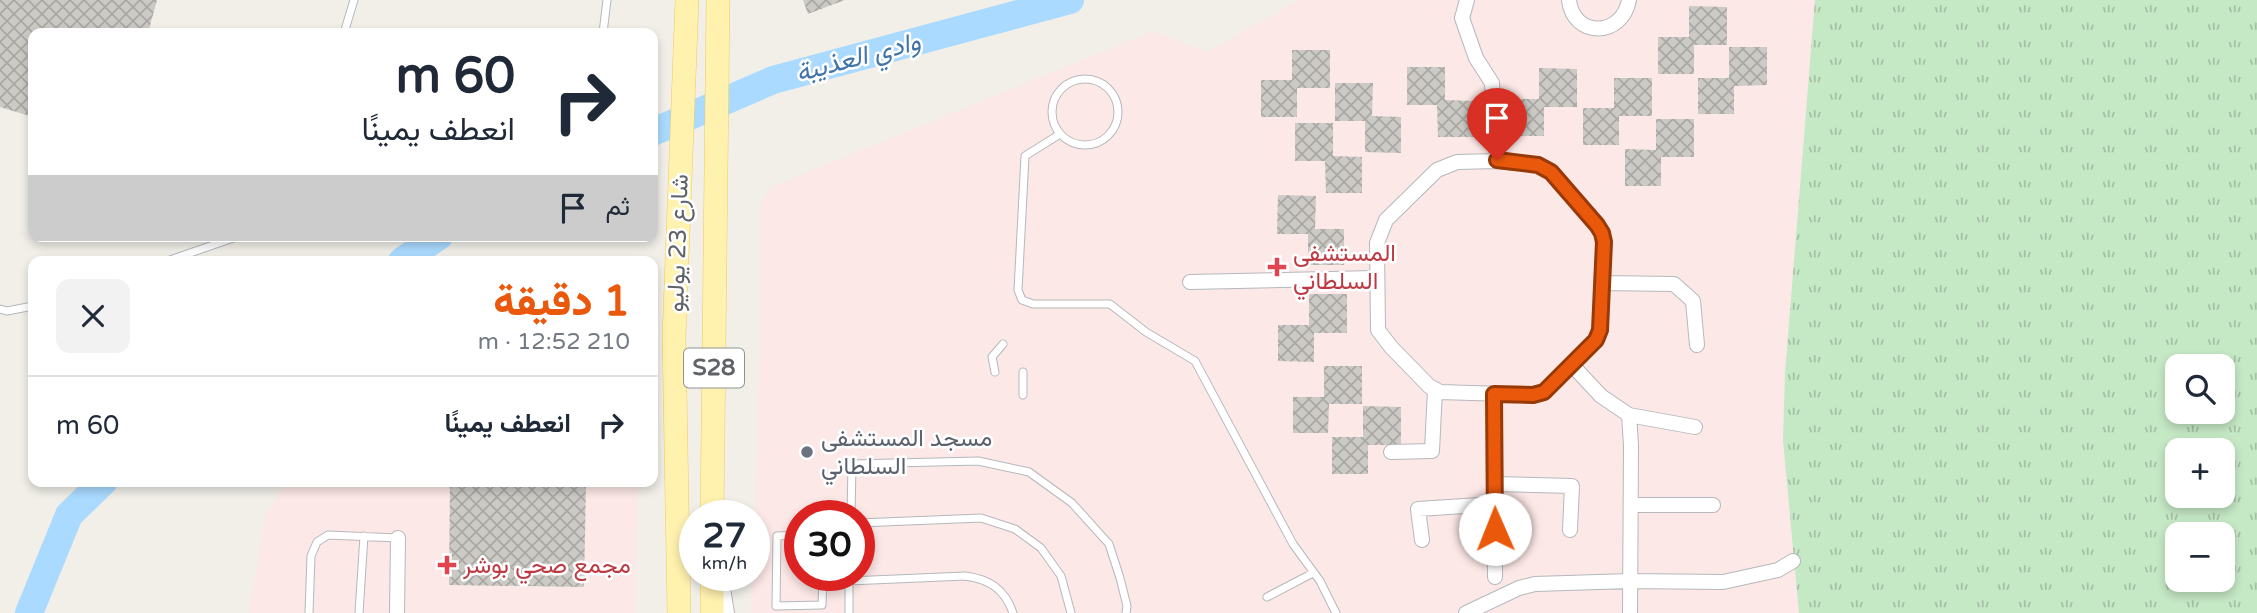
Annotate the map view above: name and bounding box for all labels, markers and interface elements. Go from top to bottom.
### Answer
water label: وادي العذيبة [792,25,926,93]
text: 60 m [396,47,515,106]
icon: right [539,56,630,147]
pin [1467,88,1527,160]
icon: arrive [1478,99,1516,137]
text: انعطف يمينًا [361,111,515,149]
street label: شارع 23 يوليو [661,174,696,312]
icon: arrive [554,189,592,227]
text: ثم [606,191,630,222]
place label: المستشفى السلطاني [1293,239,1396,300]
marker: المستشفى السلطاني [1267,257,1287,277]
text: 1 دقيقة [493,276,630,327]
button: close [56,279,130,353]
text: 210 m · 12:52 [478,328,630,356]
road number: S28 [684,348,744,388]
map controls [2165,354,2235,592]
button: search [2165,354,2235,424]
icon: right [592,406,630,444]
text: انعطف يمينًا [444,408,571,439]
text: 60 m [56,410,119,441]
place label: مسجد المستشفى السلطاني [821,424,992,485]
button: + [2165,438,2235,508]
marker: مسجد المستشفى السلطاني [799,444,815,460]
position arrow [1458,492,1532,566]
speed limit sign: 30 [784,500,875,591]
text: 27 [703,515,746,557]
button: − [2165,522,2235,592]
place label: مجمع صحي بوشر [462,551,631,584]
text: km/h [702,552,747,574]
marker: مجمع صحي بوشر [437,555,457,575]

